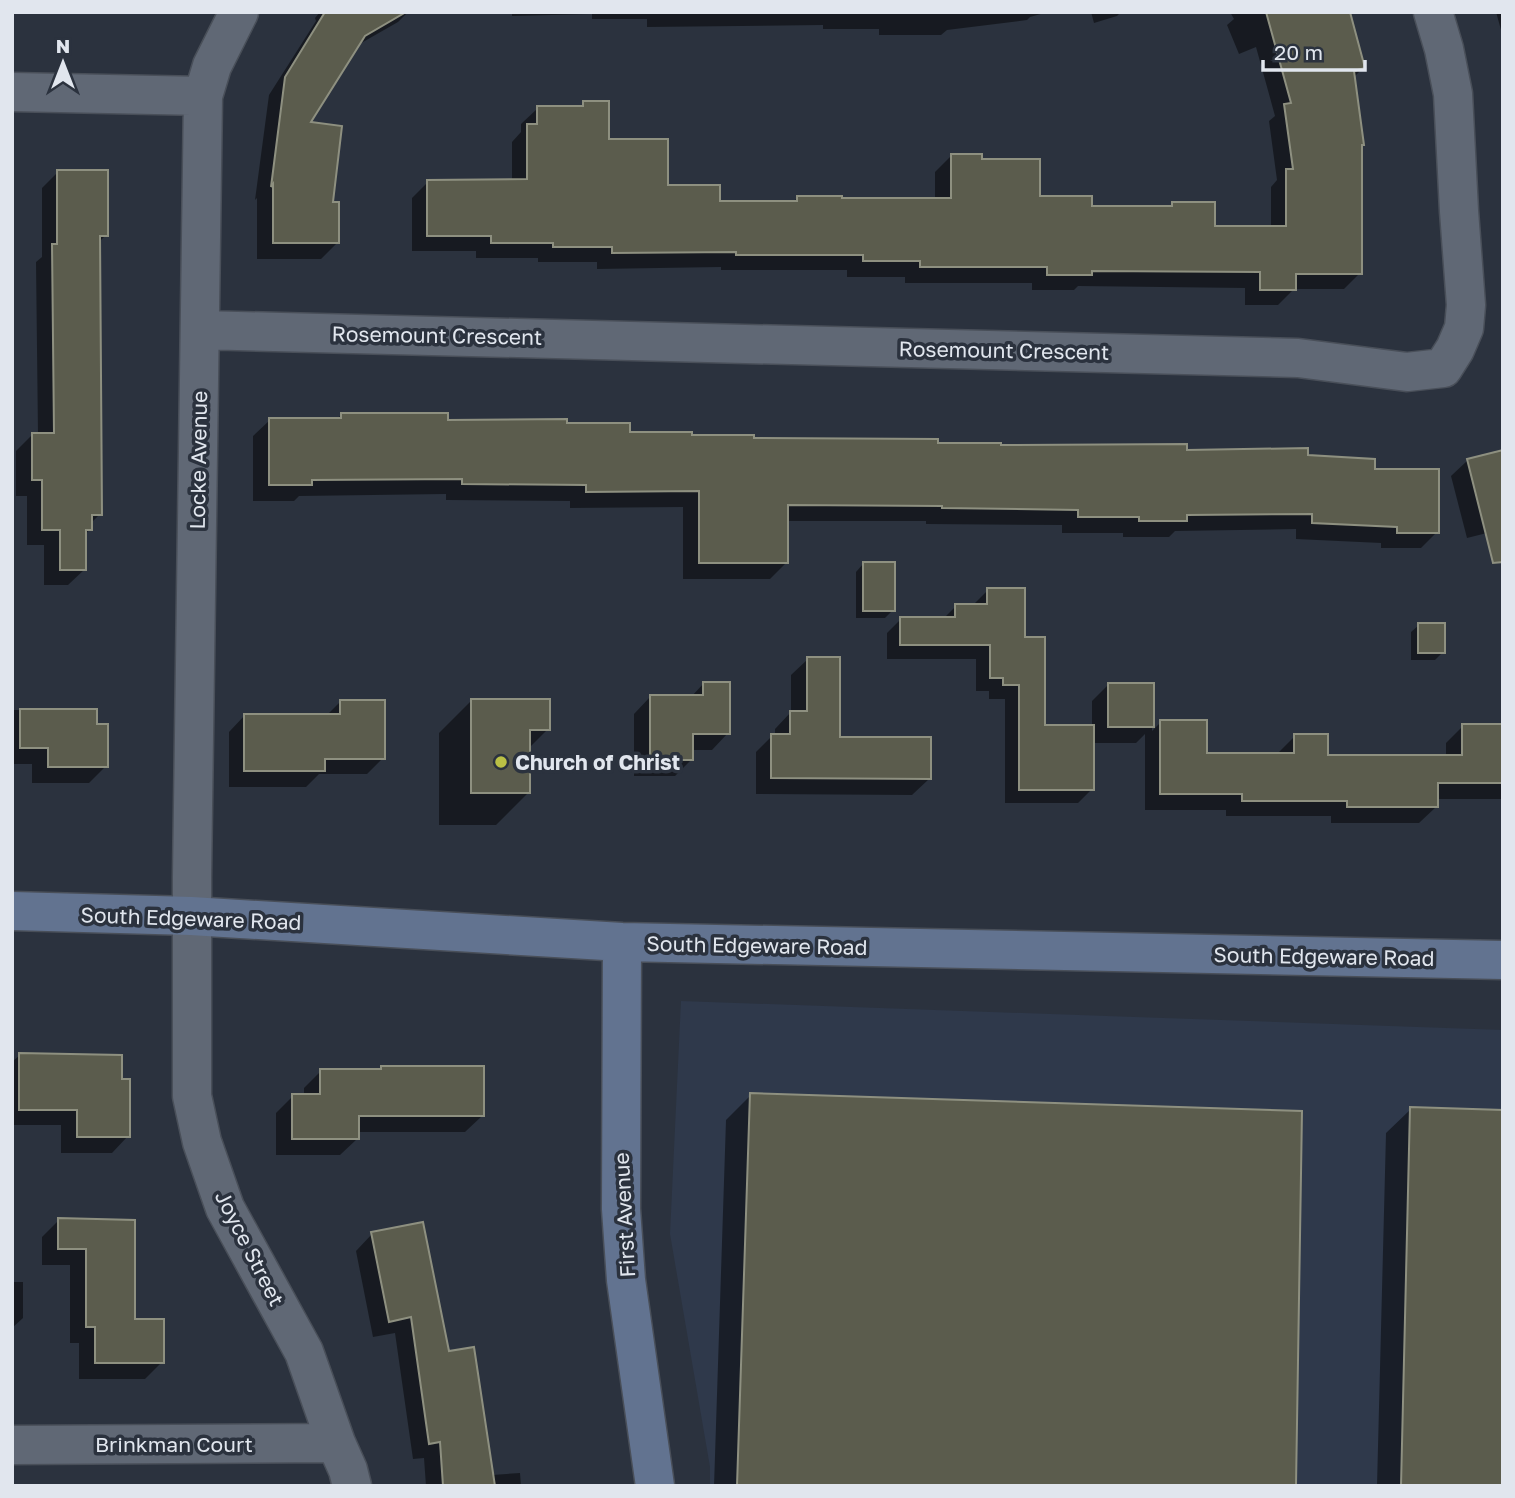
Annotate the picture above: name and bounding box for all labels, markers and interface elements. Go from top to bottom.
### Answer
north arrow [28,28,98,98]
scale bar [1263,28,1364,72]
text: N [56,34,70,57]
text: 20 m [1274,39,1323,65]
street label: Rosemount Crescent [332,320,542,350]
street label: Rosemount Crescent [899,335,1109,365]
street label: Locke Avenue [184,390,212,530]
place label: Church of Christ [515,749,680,775]
marker: Church of Christ [493,754,509,770]
street label: South Edgeware Road [80,901,302,935]
street label: South Edgeware Road [646,930,868,960]
street label: South Edgeware Road [1213,941,1435,971]
street label: First Avenue [608,1152,640,1278]
street label: Joyce Street [210,1186,290,1310]
street label: Brinkman Court [95,1431,253,1457]

